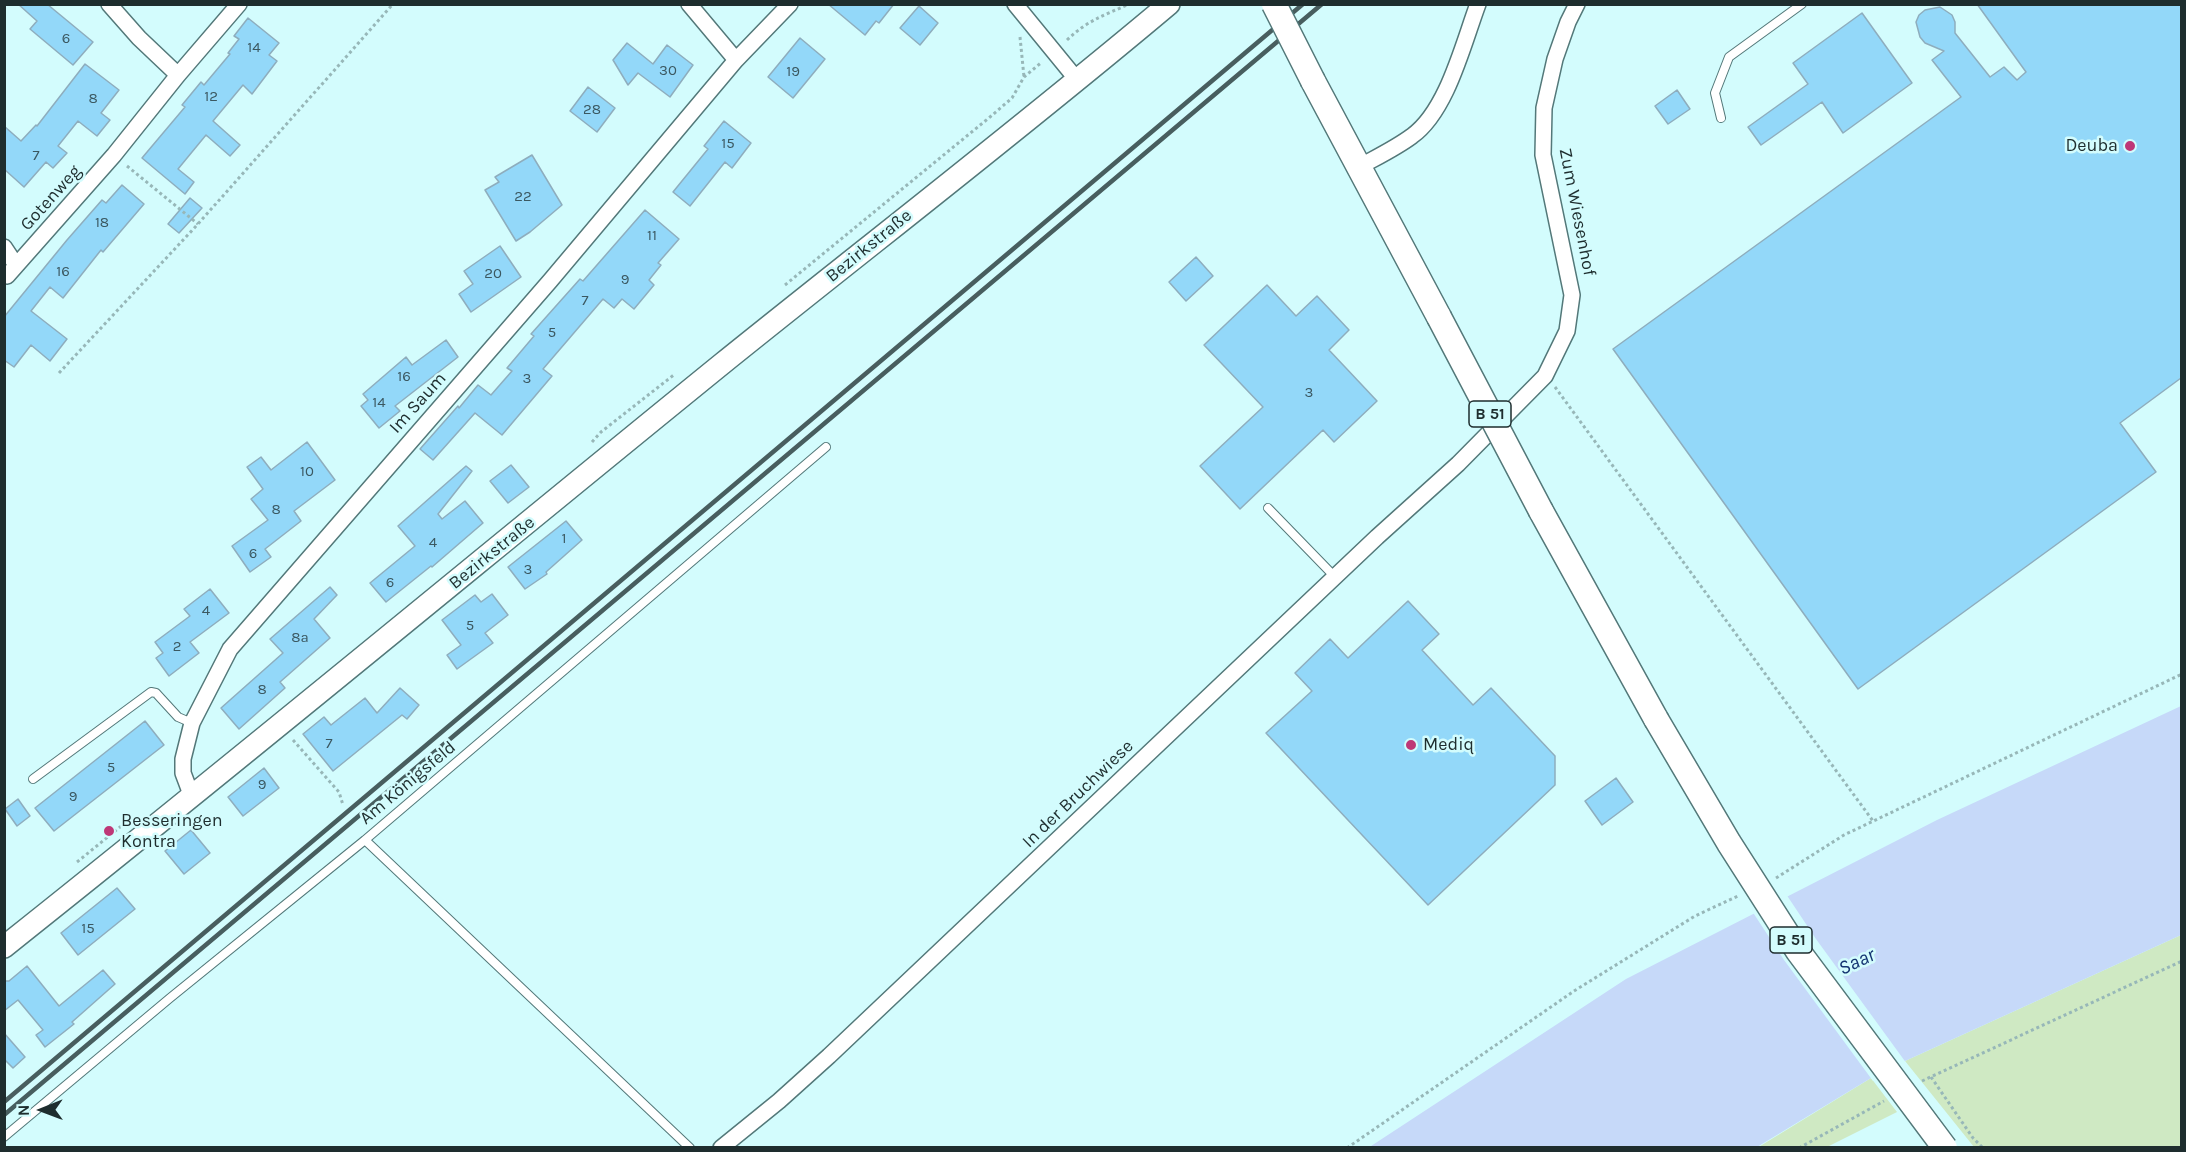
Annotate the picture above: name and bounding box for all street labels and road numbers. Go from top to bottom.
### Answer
street label: Zum Wiesenhof [1554,146,1600,278]
street label: Gotenweg [16,161,86,235]
street label: Bezirkstraße [822,205,916,287]
street label: Im Saum [385,368,451,438]
road number: B 51 [1469,401,1511,427]
street label: Bezirkstraße [445,512,539,594]
street label: In der Bruchwiese [1018,736,1138,852]
street label: Am Königsfeld [356,737,460,829]
road number: B 51 [1770,927,1812,953]

